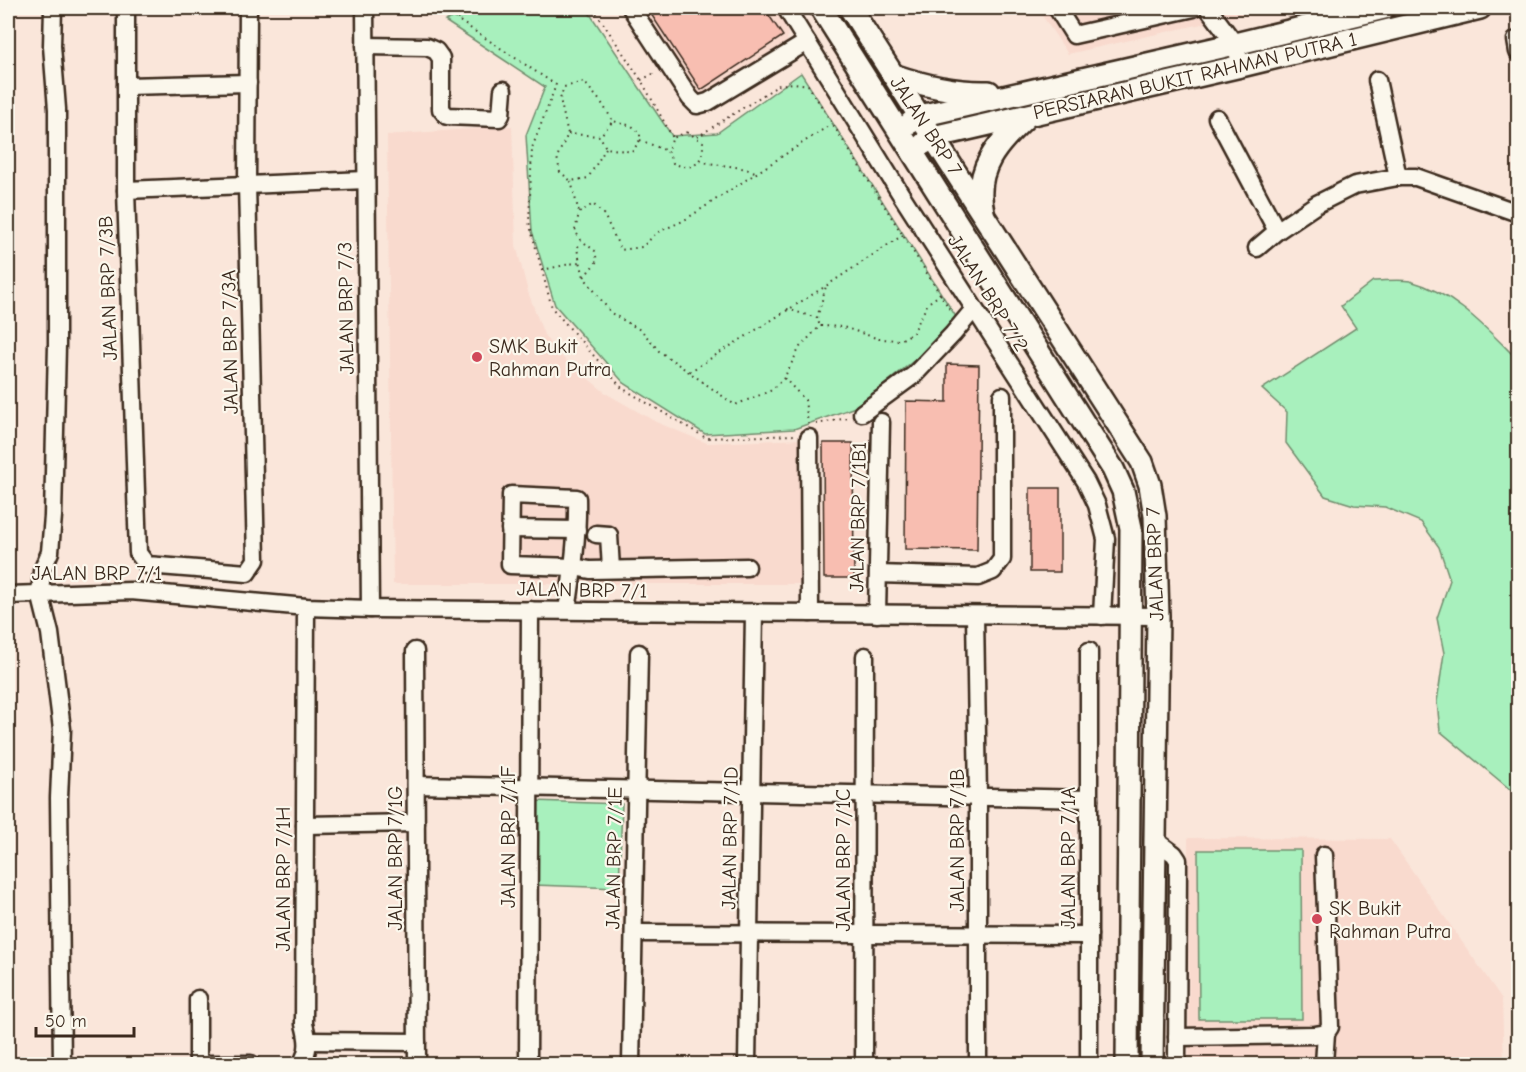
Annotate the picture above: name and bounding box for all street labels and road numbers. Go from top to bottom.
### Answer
street label: PERSIARAN BUKIT RAHMAN PUTRA 1 [1031,28,1359,124]
street label: JALAN BRP 7 [885,72,967,180]
street label: JALAN BRP 7/3B [94,215,122,361]
street label: JALAN BRP 7/2 [943,230,1033,356]
street label: JALAN BRP 7/3 [333,241,359,375]
street label: JALAN BRP 7/3A [217,269,243,414]
street label: JALAN BRP 7/1B1 [845,441,871,593]
street label: JALAN BRP 7 [1142,506,1168,621]
street label: JALAN BRP 7/1 [32,562,162,585]
street label: JALAN BRP 7/1 [517,577,647,603]
street label: JALAN BRP 7/1F [497,766,520,908]
street label: JALAN BRP 7/1D [717,766,743,910]
street label: JALAN BRP 7/1B [946,769,969,911]
street label: JALAN BRP 7/1G [384,786,407,930]
street label: JALAN BRP 7/1E [601,787,627,929]
street label: JALAN BRP 7/1A [1057,787,1080,929]
street label: JALAN BRP 7/1C [832,789,855,931]
street label: JALAN BRP 7/1H [272,807,295,951]

